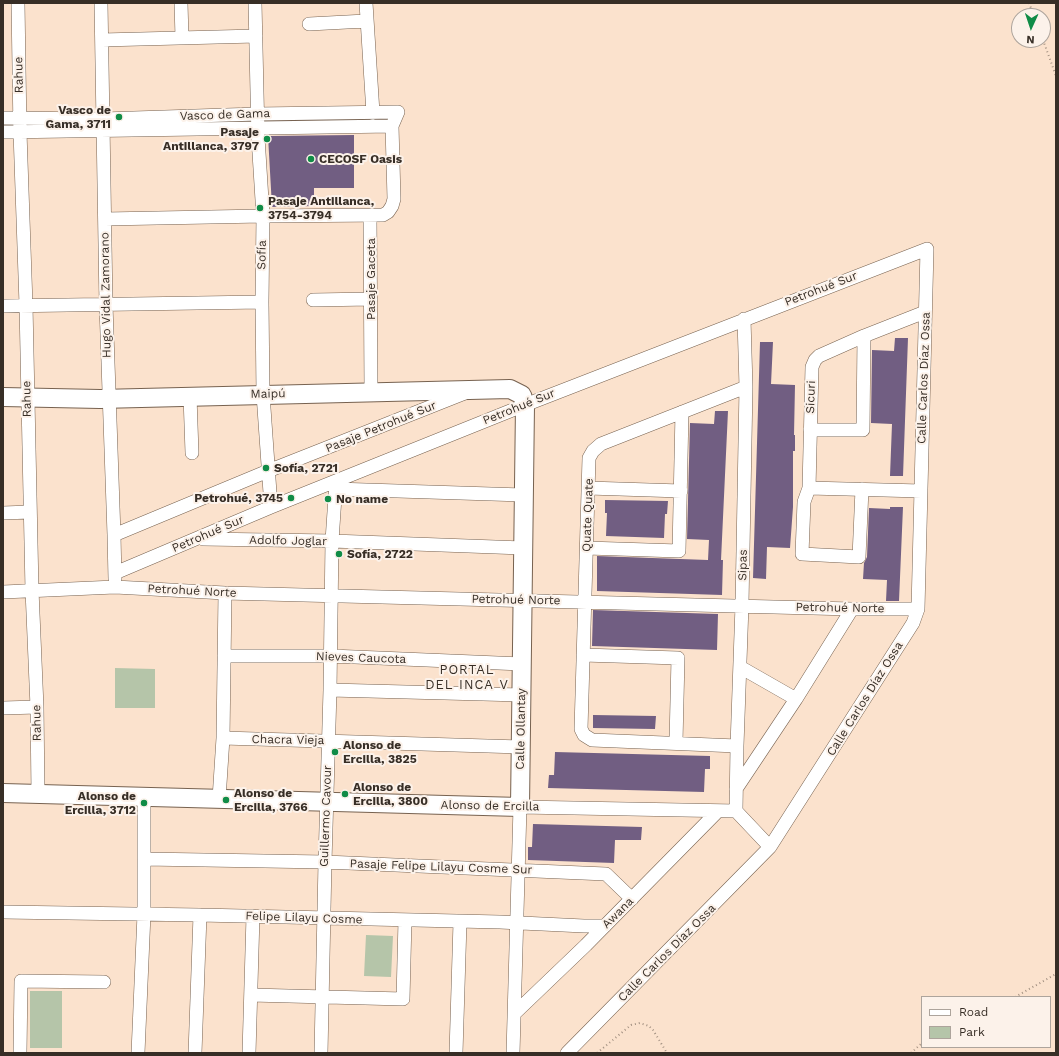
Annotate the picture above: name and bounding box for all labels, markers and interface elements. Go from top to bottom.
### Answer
north arrow [1011,8,1051,48]
text: N [1026,33,1035,46]
street label: Rahue [11,57,27,93]
place label: Vasco de Gama, 3711 [46,103,111,131]
street label: Vasco de Gama [180,106,270,124]
marker: Vasco de Gama, 3711 [114,112,124,122]
place label: Pasaje Antillanca, 3797 [163,125,259,153]
marker: Pasaje Antillanca, 3797 [262,134,272,144]
place label: CECOSF Oasis [319,152,402,166]
marker: CECOSF Oasis [306,154,316,164]
place label: Pasaje Antillanca, 3754-3794 [268,194,374,222]
marker: Pasaje Antillanca, 3754-3794 [255,203,265,213]
street label: Hugo Vidal Zamorano [98,232,114,358]
street label: Pasaje Gaceta [364,238,378,320]
street label: Sofía [255,240,269,270]
street label: Petrohué Sur [783,269,859,309]
street label: Calle Carlos Díaz Ossa [914,312,934,444]
street label: Sicuri [803,380,819,414]
street label: Rahue [19,381,35,417]
street label: Maipú [250,386,286,402]
street label: Petrohué Sur [481,386,557,428]
street label: Pasaje Petrohué Sur [324,398,438,456]
place label: Sofía, 2721 [274,461,338,475]
marker: Sofía, 2721 [261,463,271,473]
street label: Quate Quate [580,478,596,552]
place label: Petrohué, 3745 [194,491,283,505]
place label: No name [336,492,388,506]
marker: Petrohué, 3745 [286,493,296,503]
marker: No name [323,494,333,504]
street label: Petrohué Sur [170,512,246,556]
street label: Adolfo Joglar [249,533,327,549]
place label: Sofía, 2722 [347,547,413,561]
marker: Sofía, 2722 [334,549,344,559]
street label: Sipas [736,549,750,581]
street label: Petrohué Norte [147,581,237,601]
street label: Petrohué Norte [471,592,561,608]
street label: Petrohué Norte [795,600,885,616]
street label: Calle Carlos Díaz Ossa [824,639,906,759]
street label: Nieves Caucota [316,649,406,667]
district label: PORTAL DEL INCA V [425,662,509,693]
street label: Calle Ollantay [513,688,529,770]
street label: Rahue [29,705,45,741]
street label: Chacra Vieja [252,732,324,748]
place label: Alonso de Ercilla, 3825 [343,738,417,766]
marker: Alonso de Ercilla, 3825 [330,747,340,757]
street label: Guillermo Cavour [317,765,335,867]
place label: Alonso de Ercilla, 3800 [353,780,428,808]
place label: Alonso de Ercilla, 3766 [234,786,308,814]
place label: Alonso de Ercilla, 3712 [65,789,136,817]
marker: Alonso de Ercilla, 3800 [340,789,350,799]
marker: Alonso de Ercilla, 3766 [221,795,231,805]
marker: Alonso de Ercilla, 3712 [139,798,149,808]
street label: Alonso de Ercilla [440,798,540,814]
street label: Pasaje Felipe Lilayu Cosme Sur [349,857,533,877]
street label: Awana [599,894,637,932]
street label: Calle Carlos Díaz Ossa [615,901,719,1005]
street label: Felipe Lilayu Cosme [245,909,363,927]
legend [921,996,1051,1048]
text: Road [959,1005,988,1019]
text: Park [959,1025,985,1039]

